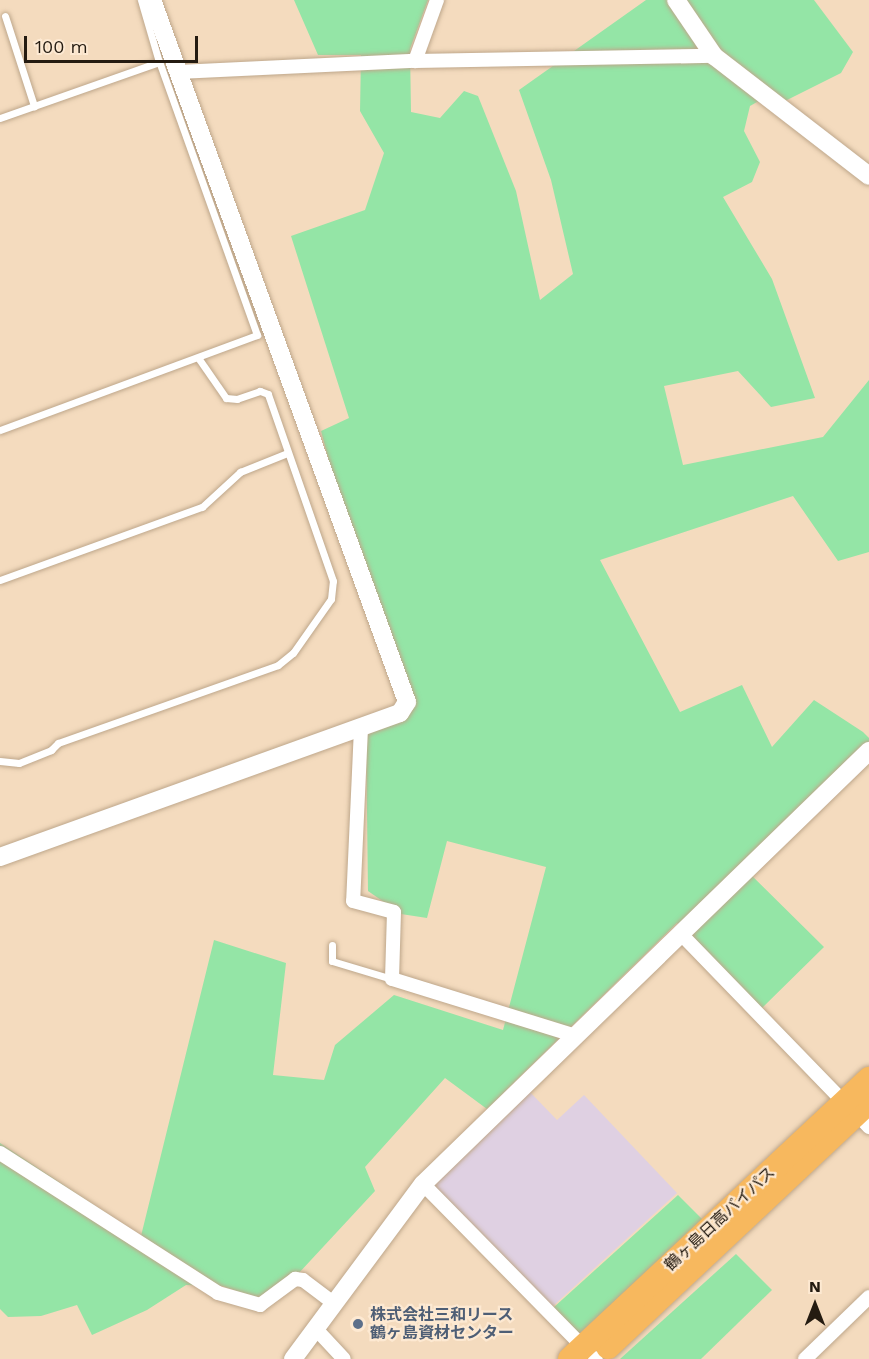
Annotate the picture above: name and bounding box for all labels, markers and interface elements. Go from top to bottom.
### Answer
scale bar [27,24,201,62]
text: 100 m [35,36,88,57]
street label: 鶴ヶ島日高バイパス [661,1163,779,1275]
north arrow [785,1275,845,1335]
text: N [809,1277,821,1296]
place label: 株式会社三和リース 鶴ヶ島資材センター [370,1305,514,1343]
marker: 株式会社三和リース 鶴ヶ島資材センター [351,1317,365,1331]

